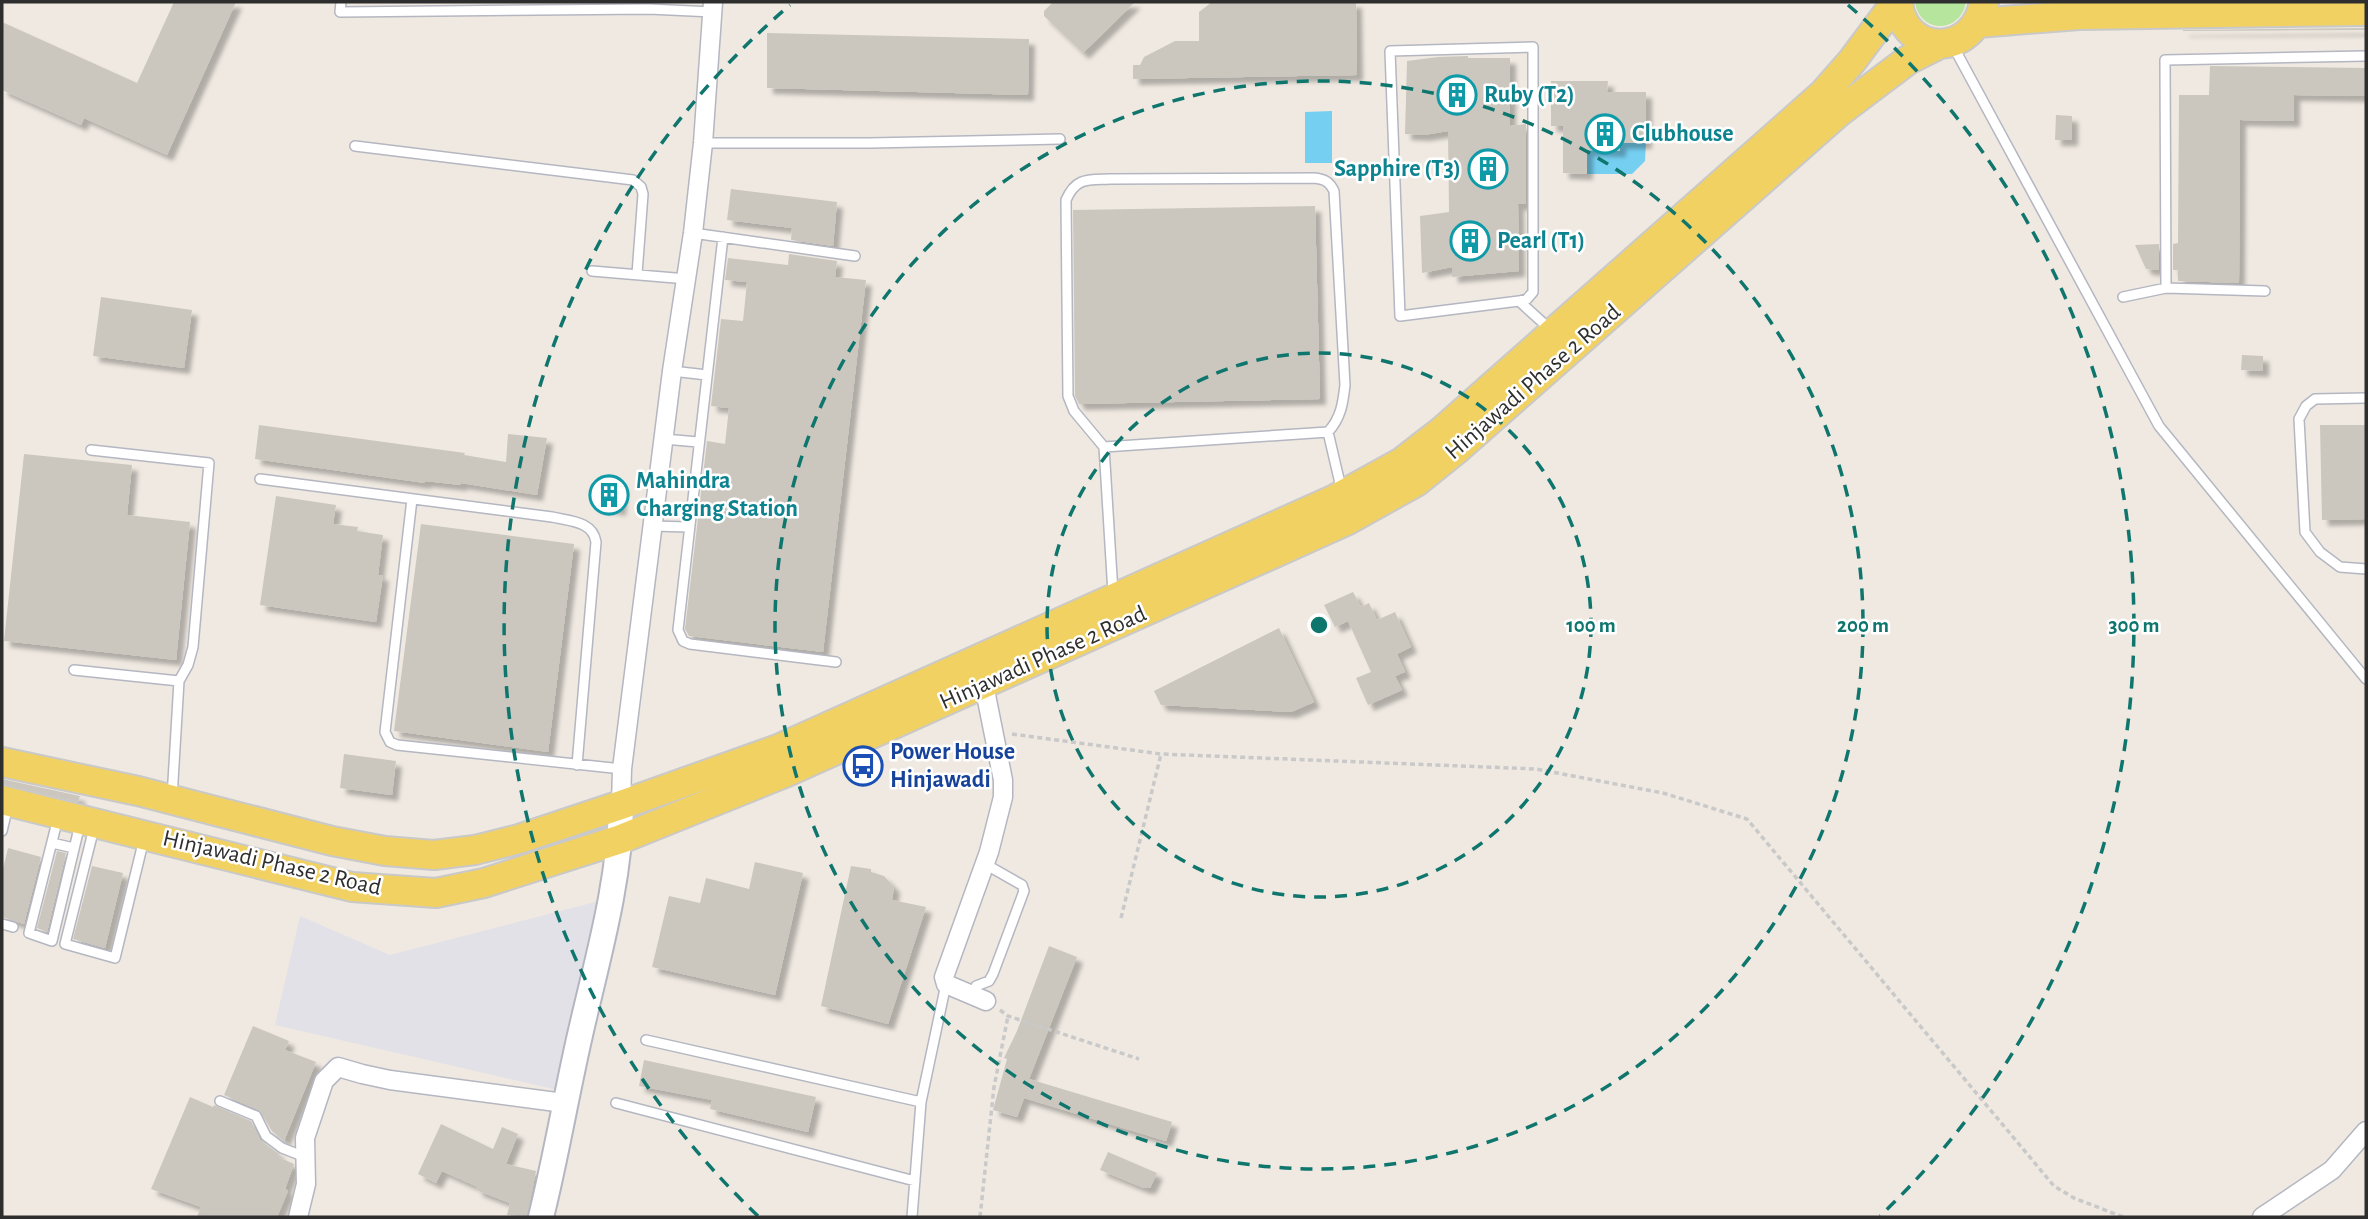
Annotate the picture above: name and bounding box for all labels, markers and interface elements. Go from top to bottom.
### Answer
building icon: Ruby (T2) [1436,74,1478,116]
place label: Ruby (T2) [1484,83,1575,107]
building icon: Clubhouse [1584,113,1626,155]
place label: Clubhouse [1632,122,1734,146]
building icon: Sapphire (T3) [1467,148,1509,190]
place label: Sapphire (T3) [1334,157,1461,181]
building icon: Pearl (T1) [1449,220,1491,262]
place label: Pearl (T1) [1497,229,1585,253]
street label: Hinjawadi Phase 2 Road [1441,300,1625,464]
place label: Mahindra Charging Station [636,469,798,521]
building icon: Mahindra Charging Station [588,474,630,516]
street label: Hinjawadi Phase 2 Road [936,602,1150,714]
centre of rings [1307,613,1331,637]
text: 100 m [1566,615,1616,636]
text: 200 m [1837,615,1889,636]
text: 300 m [2108,615,2160,636]
place label: Power House Hinjawadi [890,740,1015,792]
bus stop icon: Power House Hinjawadi [842,745,884,787]
street label: Hinjawadi Phase 2 Road [160,826,384,900]

